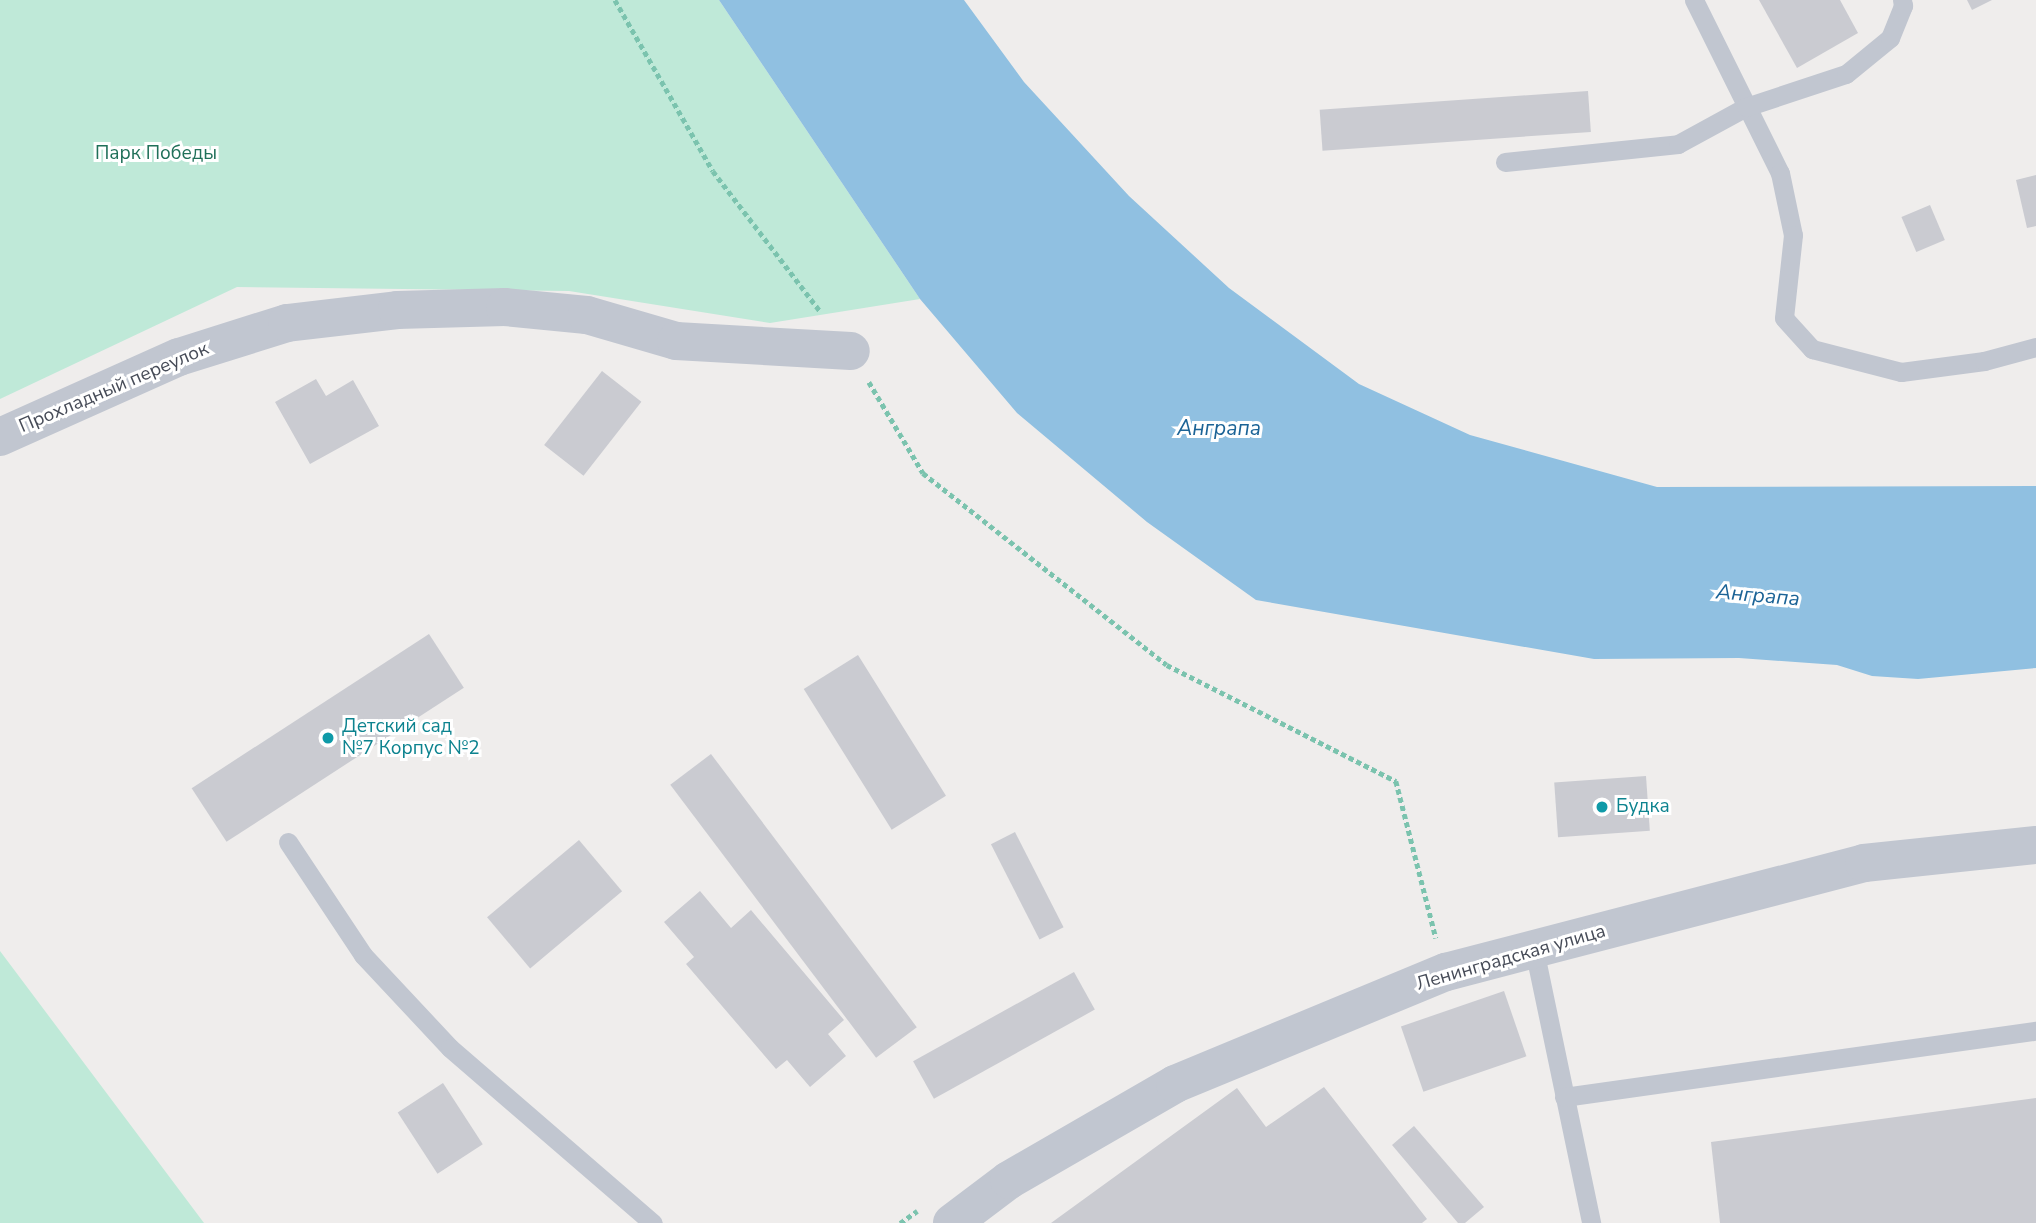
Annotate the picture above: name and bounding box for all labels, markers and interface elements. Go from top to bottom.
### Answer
park label: Парк Победы [95,143,217,165]
street label: Прохладный переулок [16,338,212,438]
water label: Анграпа [1177,415,1261,441]
water label: Анграпа [1715,579,1801,611]
place label: Детский сад №7 Корпус №2 [342,716,480,760]
marker: Детский сад №7 Корпус №2 [320,730,336,746]
place label: Будка [1616,796,1670,818]
marker: Будка [1594,799,1610,815]
street label: Ленинградская улица [1414,920,1608,996]

